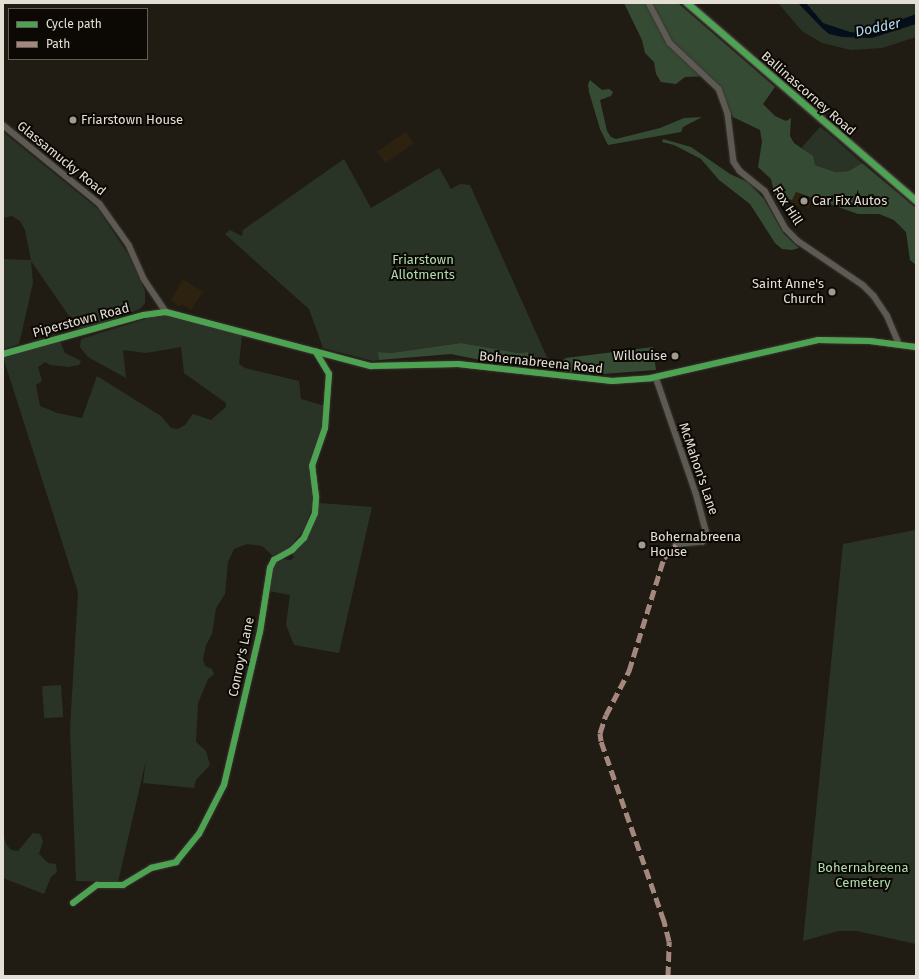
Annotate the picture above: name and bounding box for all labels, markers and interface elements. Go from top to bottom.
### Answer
legend [8,8,148,60]
water label: Dodder [854,15,902,41]
text: Cycle path [46,17,102,31]
text: Path [46,37,70,51]
street label: Ballinascorney Road [758,49,858,139]
place label: Friarstown House [81,112,183,128]
marker: Friarstown House [68,115,78,125]
street label: Glassamucky Road [14,119,108,199]
street label: Fox Hill [769,184,805,228]
place label: Car Fix Autos [812,193,887,209]
marker: Car Fix Autos [799,196,809,206]
park label: Friarstown Allotments [391,253,455,284]
place label: Saint Anne's Church [752,277,824,308]
marker: Saint Anne's Church [827,287,837,297]
street label: Piperstown Road [31,301,131,341]
place label: Willouise [613,348,667,364]
street label: Bohernabreena Road [478,349,604,377]
marker: Willouise [670,351,680,361]
street label: McMahon's Lane [675,421,721,517]
place label: Bohernabreena House [650,530,741,561]
marker: Bohernabreena House [637,540,647,550]
street label: Conroy's Lane [226,616,258,698]
park label: Bohernabreena Cemetery [817,861,909,892]

